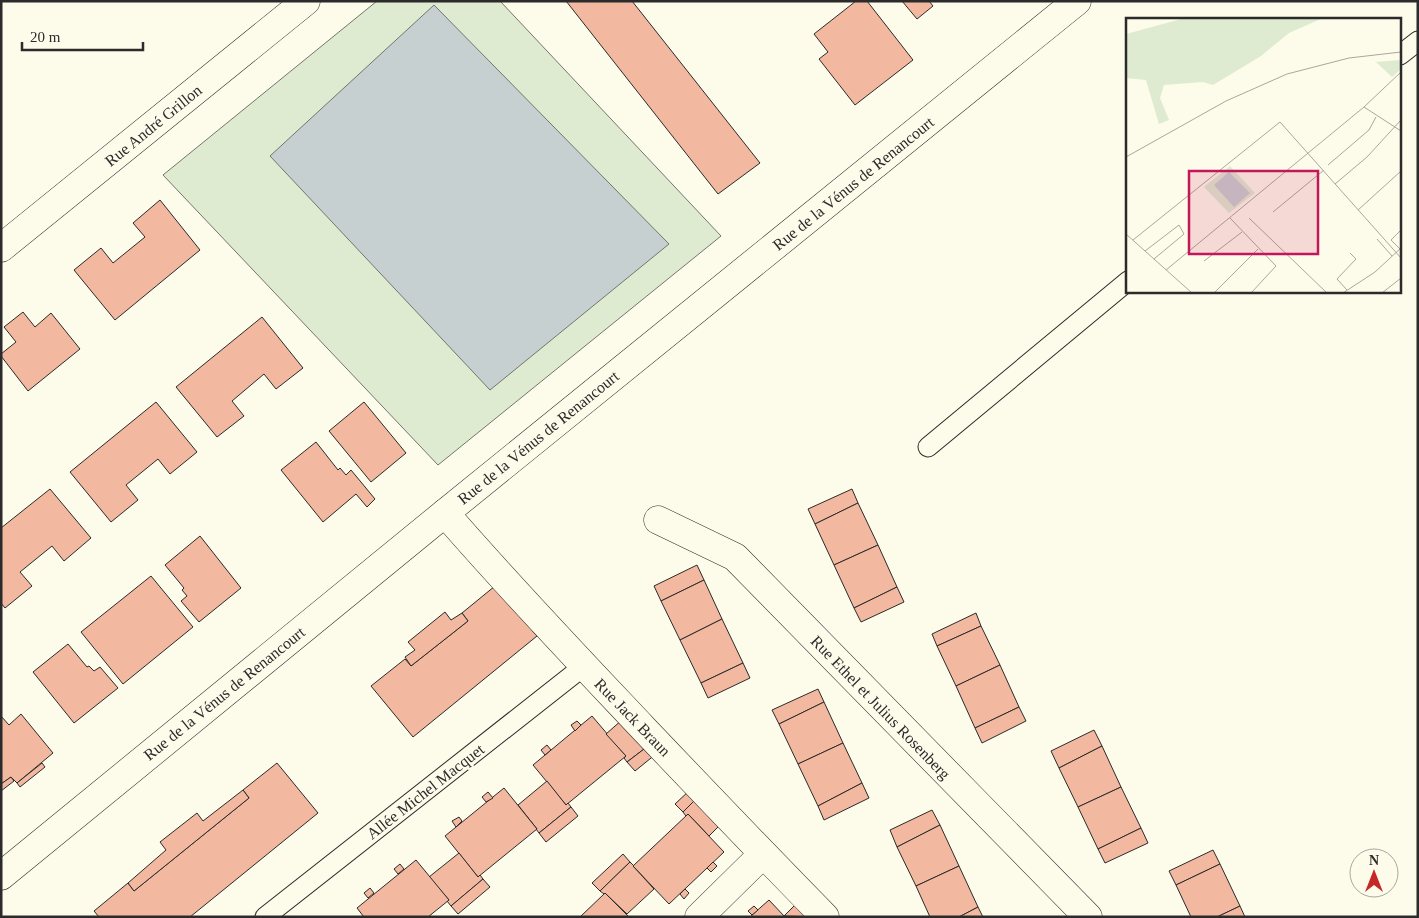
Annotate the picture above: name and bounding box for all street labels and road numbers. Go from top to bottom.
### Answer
street label: Rue André Grillon [102,81,205,169]
street label: Rue de la Vénus de Renancourt [770,113,938,254]
street label: Rue de la Vénus de Renancourt [455,367,623,508]
street label: Rue de la Vénus de Renancourt [141,623,309,764]
street label: Rue Ethel et Julius Rosenberg [807,632,954,783]
street label: Rue Jack Braun [591,675,674,760]
street label: Allée Michel Macquet [363,740,488,843]

